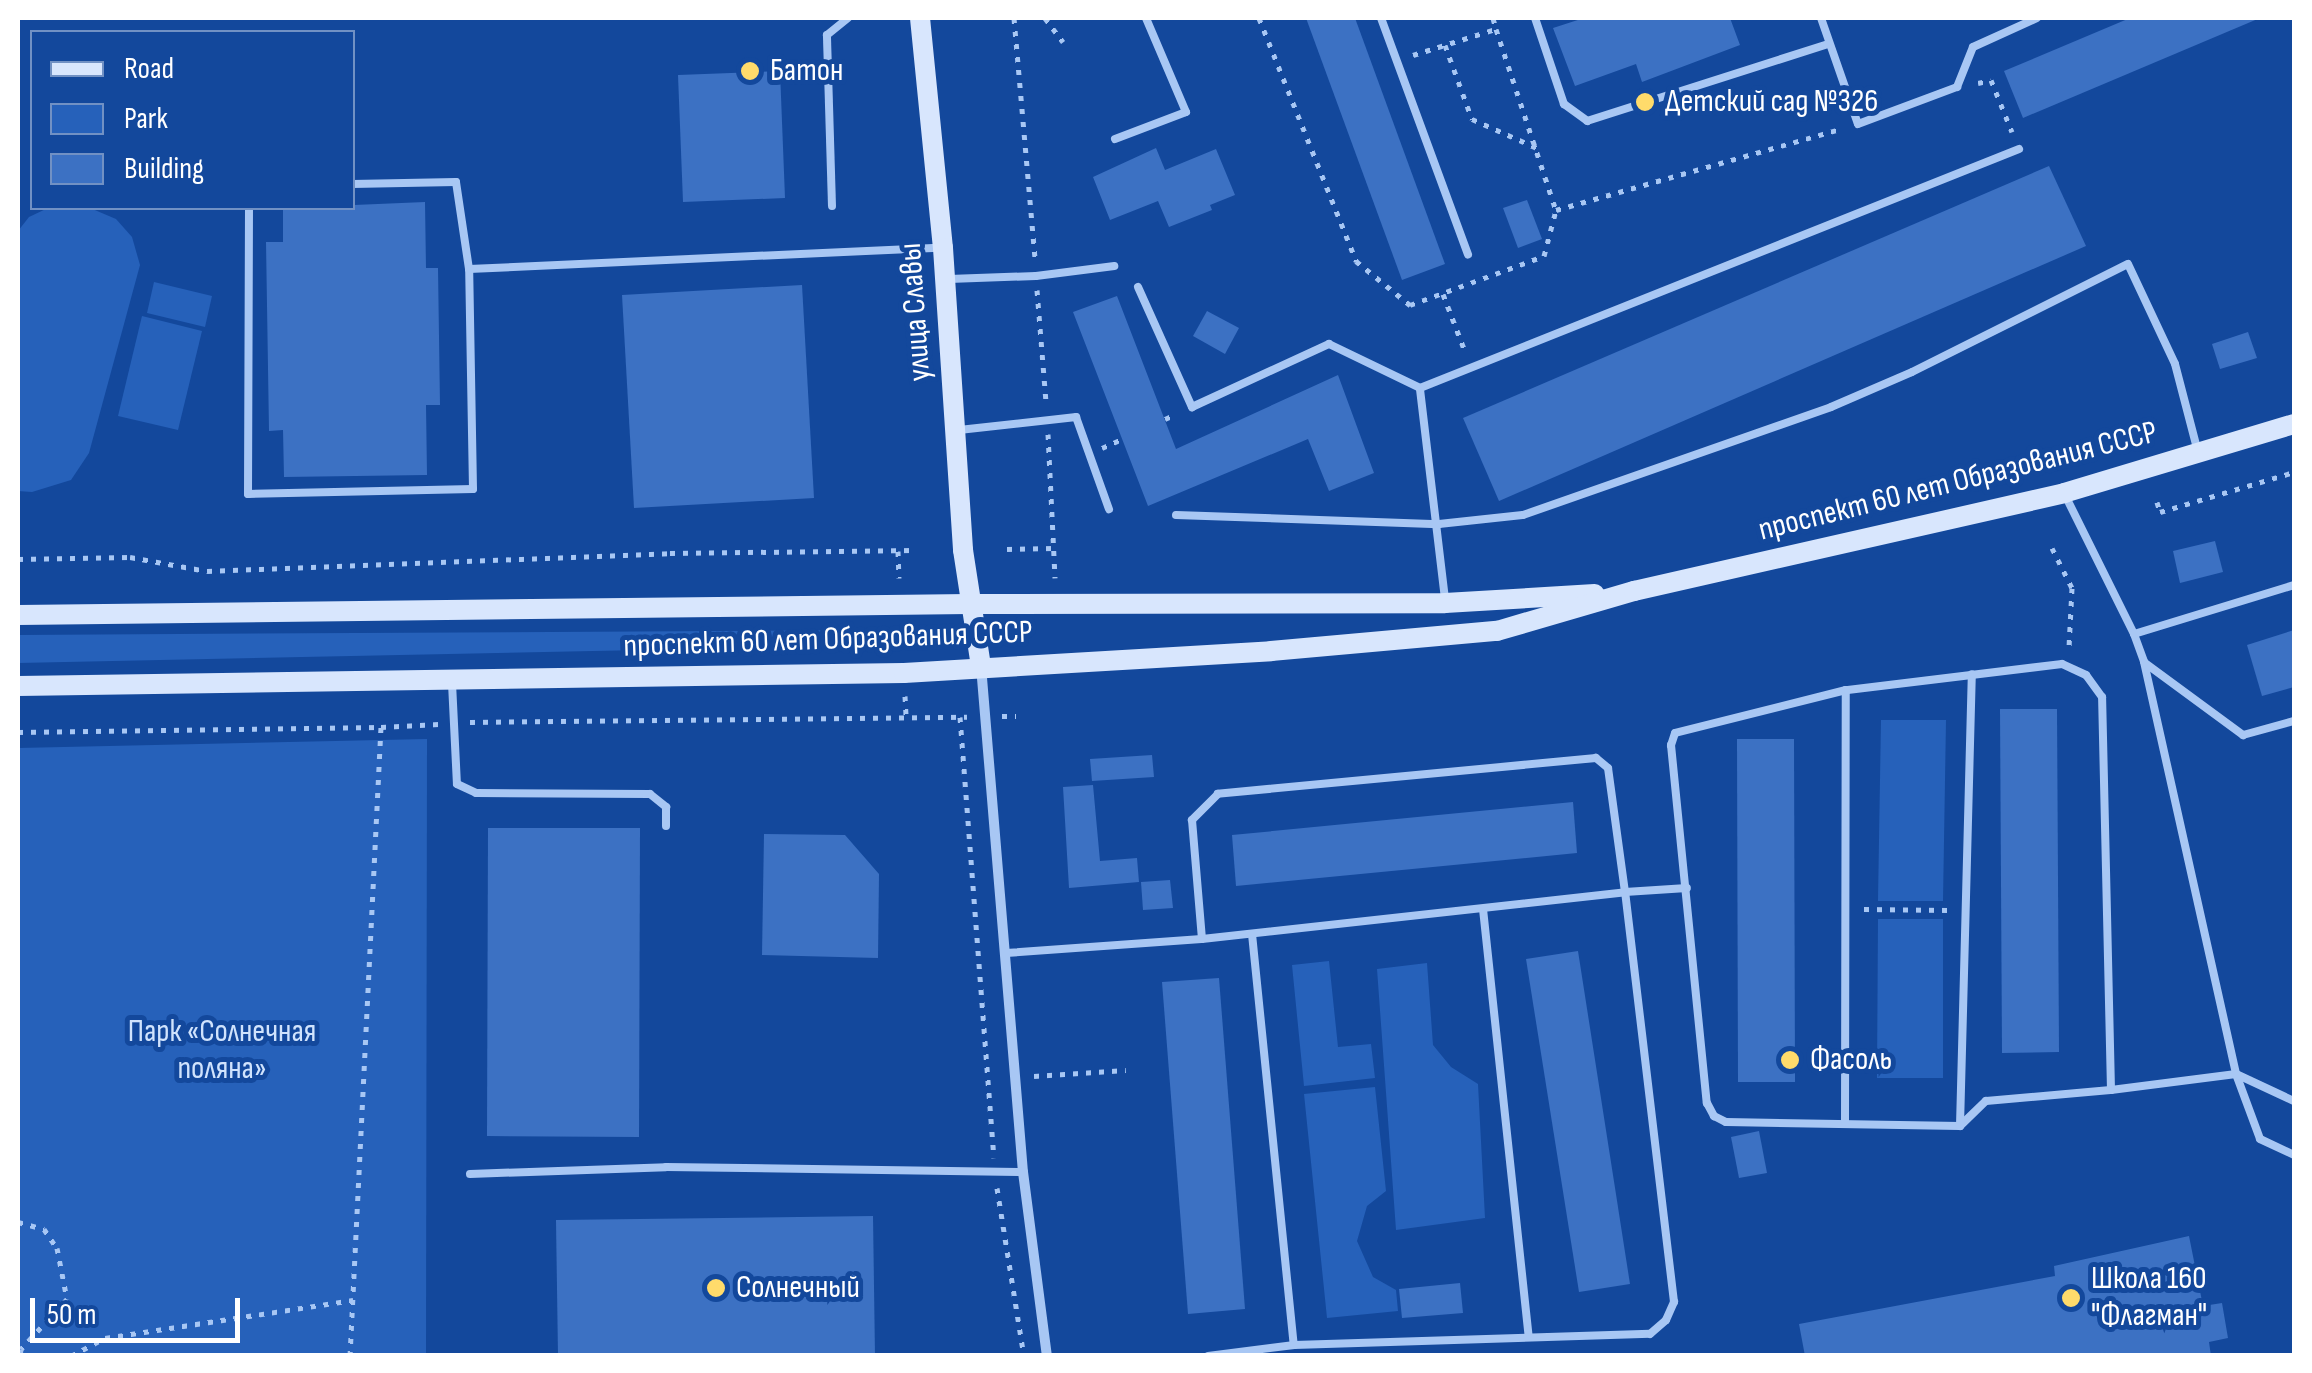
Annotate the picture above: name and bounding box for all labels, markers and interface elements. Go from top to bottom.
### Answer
legend [30,30,355,210]
text: Road [124,51,174,87]
place label: Батон [770,52,843,90]
marker: Батон [739,60,761,82]
place label: Детский сад №326 [1665,83,1878,121]
marker: Детский сад №326 [1634,91,1656,113]
text: Park [124,101,168,137]
text: Building [124,151,204,187]
street label: улица Славы [892,242,940,382]
street label: проспект 60 лет Образования СССР [1755,414,2161,550]
street label: проспект 60 лет Образования СССР [623,614,1033,666]
park label: Парк «Солнечная поляна» [128,1014,316,1089]
place label: Фасоль [1810,1041,1892,1079]
marker: Фасоль [1779,1049,1801,1071]
place label: Школа 160 "Флагман" [2091,1261,2207,1336]
place label: Солнечный [736,1269,860,1307]
marker: Солнечный [705,1277,727,1299]
scale bar [35,1278,245,1340]
marker: Школа 160 "Флагман" [2060,1287,2082,1309]
text: 50 m [47,1297,96,1333]

